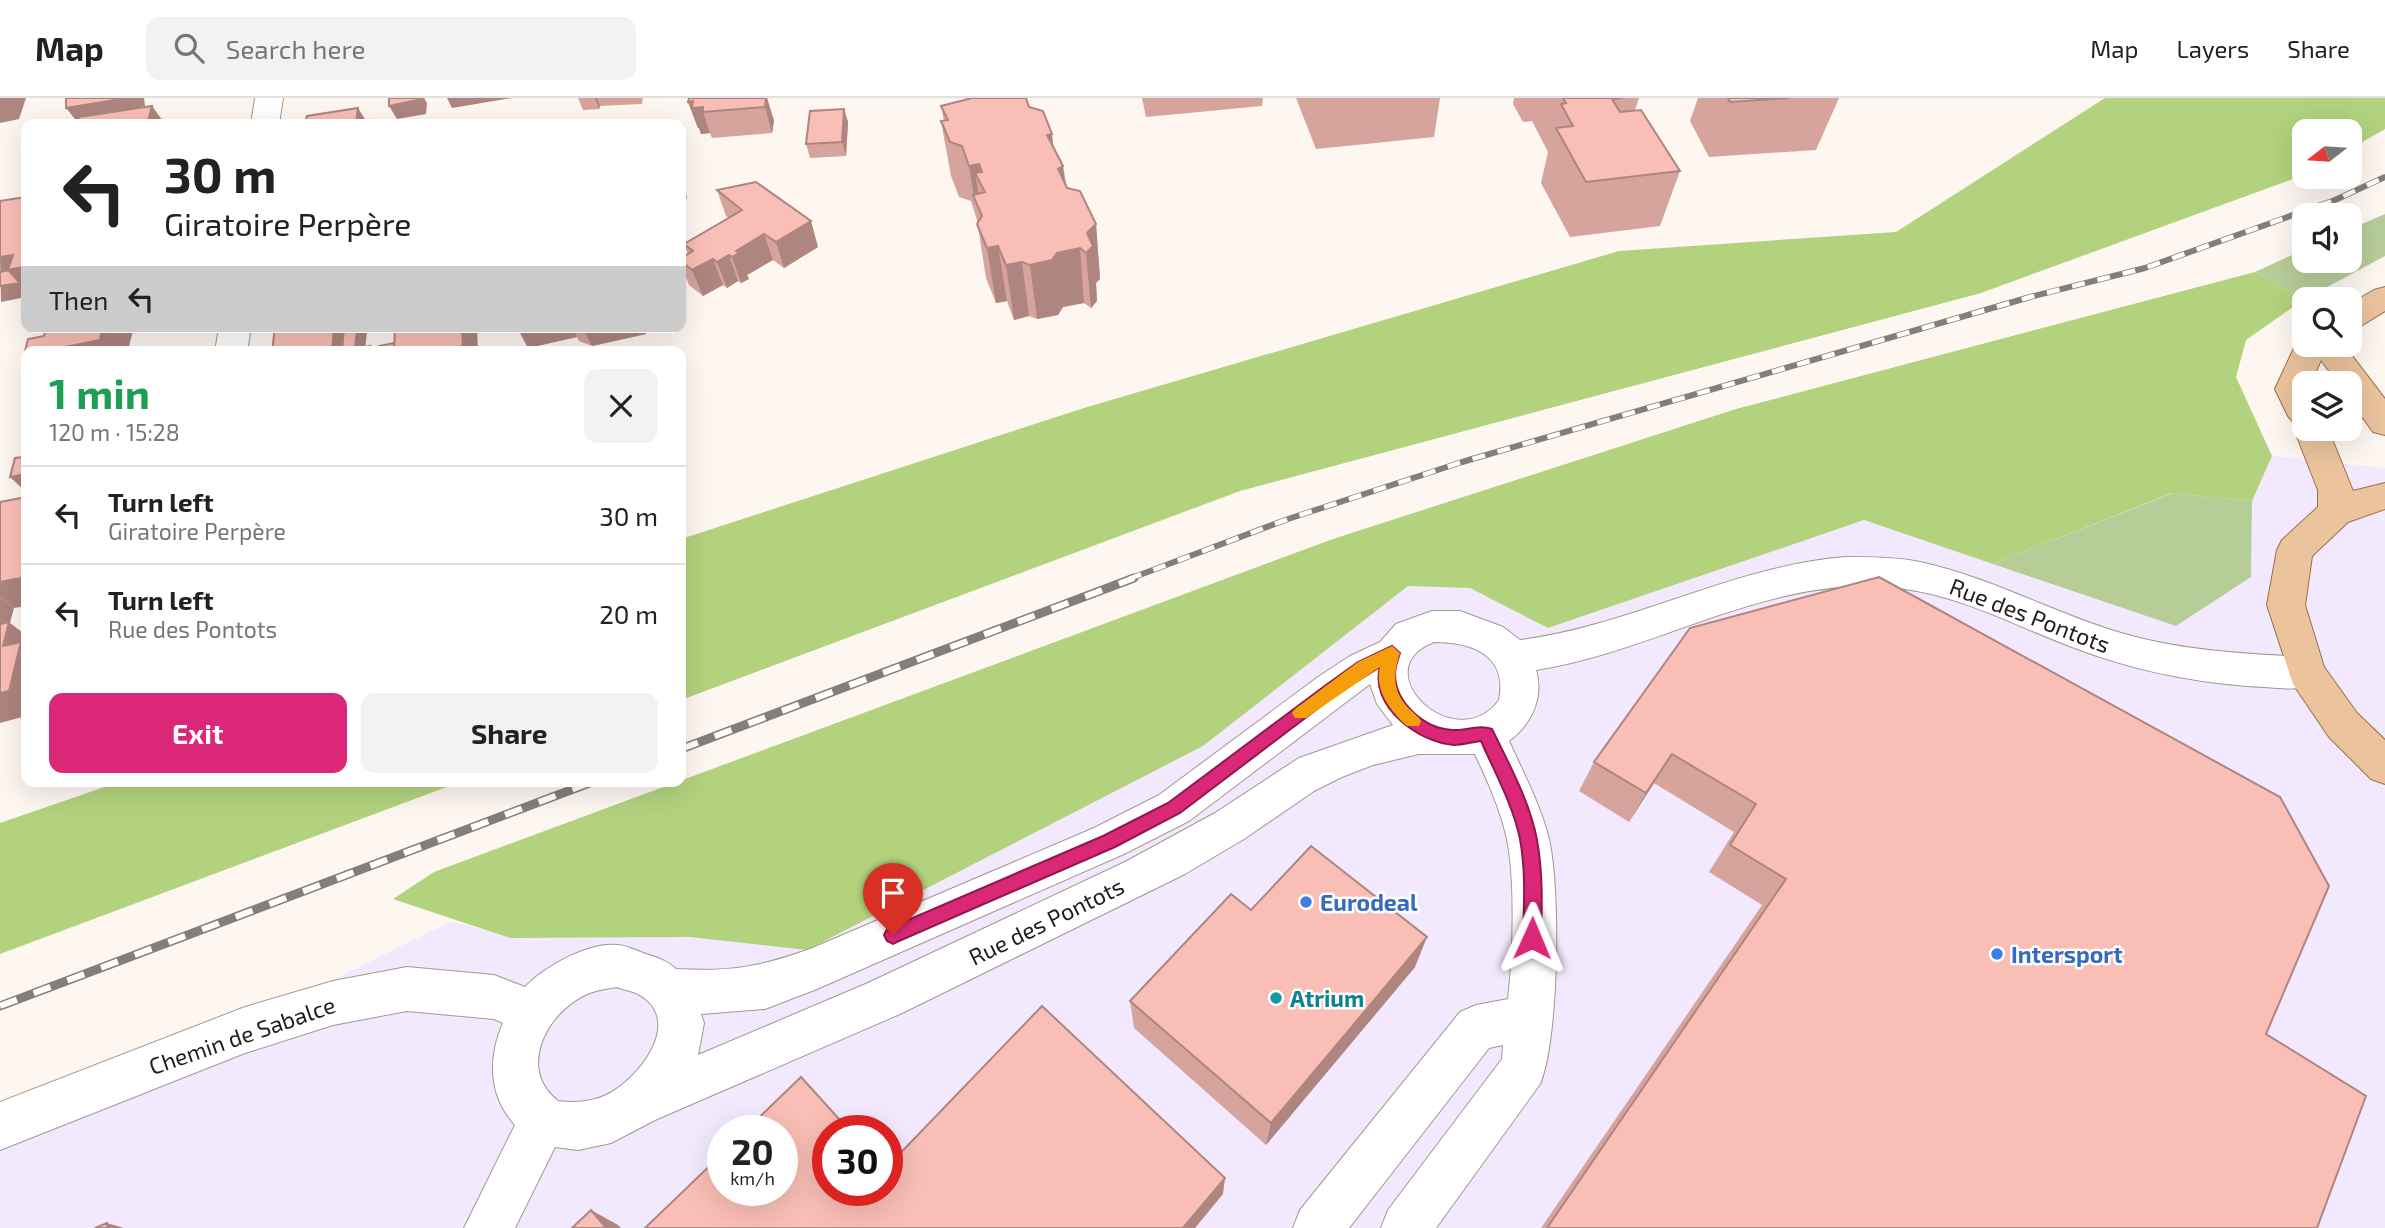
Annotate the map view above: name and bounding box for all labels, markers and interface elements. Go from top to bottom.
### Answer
search box [146,17,636,80]
text: Map [35,28,104,68]
icon: search [170,29,208,67]
text: Search here [226,33,365,64]
text: Map [2090,34,2138,63]
text: Layers [2176,34,2249,63]
text: Share [2287,34,2350,63]
north arrow [2292,119,2362,189]
map controls [2292,119,2362,441]
text: 30 m [164,144,276,203]
icon: left [49,147,140,238]
button: sound [2292,203,2362,273]
text: Giratoire Perpère [164,204,412,242]
icon: left [122,280,160,318]
text: Then [49,284,108,315]
button: search [2292,287,2362,357]
text: 1 min [49,367,150,417]
button: close [584,369,658,443]
button: layers [2292,371,2362,441]
text: 120 m · 15:28 [49,418,180,446]
text: Turn left [108,486,214,517]
icon: left [49,496,87,534]
text: 30 m [599,500,658,531]
text: Giratoire Perpère [108,517,286,545]
street label: Rue des Pontots [1946,572,2114,658]
text: Turn left [108,584,214,615]
icon: left [49,594,87,632]
text: 20 m [599,598,658,629]
text: Rue des Pontots [108,615,277,643]
button: Exit [49,693,347,773]
button: Share [361,693,658,773]
pin [863,863,923,935]
street label: Rue des Pontots [964,871,1128,971]
icon: arrive [874,874,912,912]
place label: Eurodeal [1320,888,1418,916]
marker: Eurodeal [1298,894,1314,910]
position arrow [1495,901,1569,975]
place label: Intersport [2011,940,2123,968]
marker: Intersport [1989,946,2005,962]
place label: Atrium [1290,984,1364,1012]
street label: Chemin de Sabalce [145,990,339,1080]
marker: Atrium [1268,990,1284,1006]
speed limit sign: 30 [812,1115,903,1206]
text: 20 [731,1130,774,1172]
text: km/h [730,1167,775,1189]

